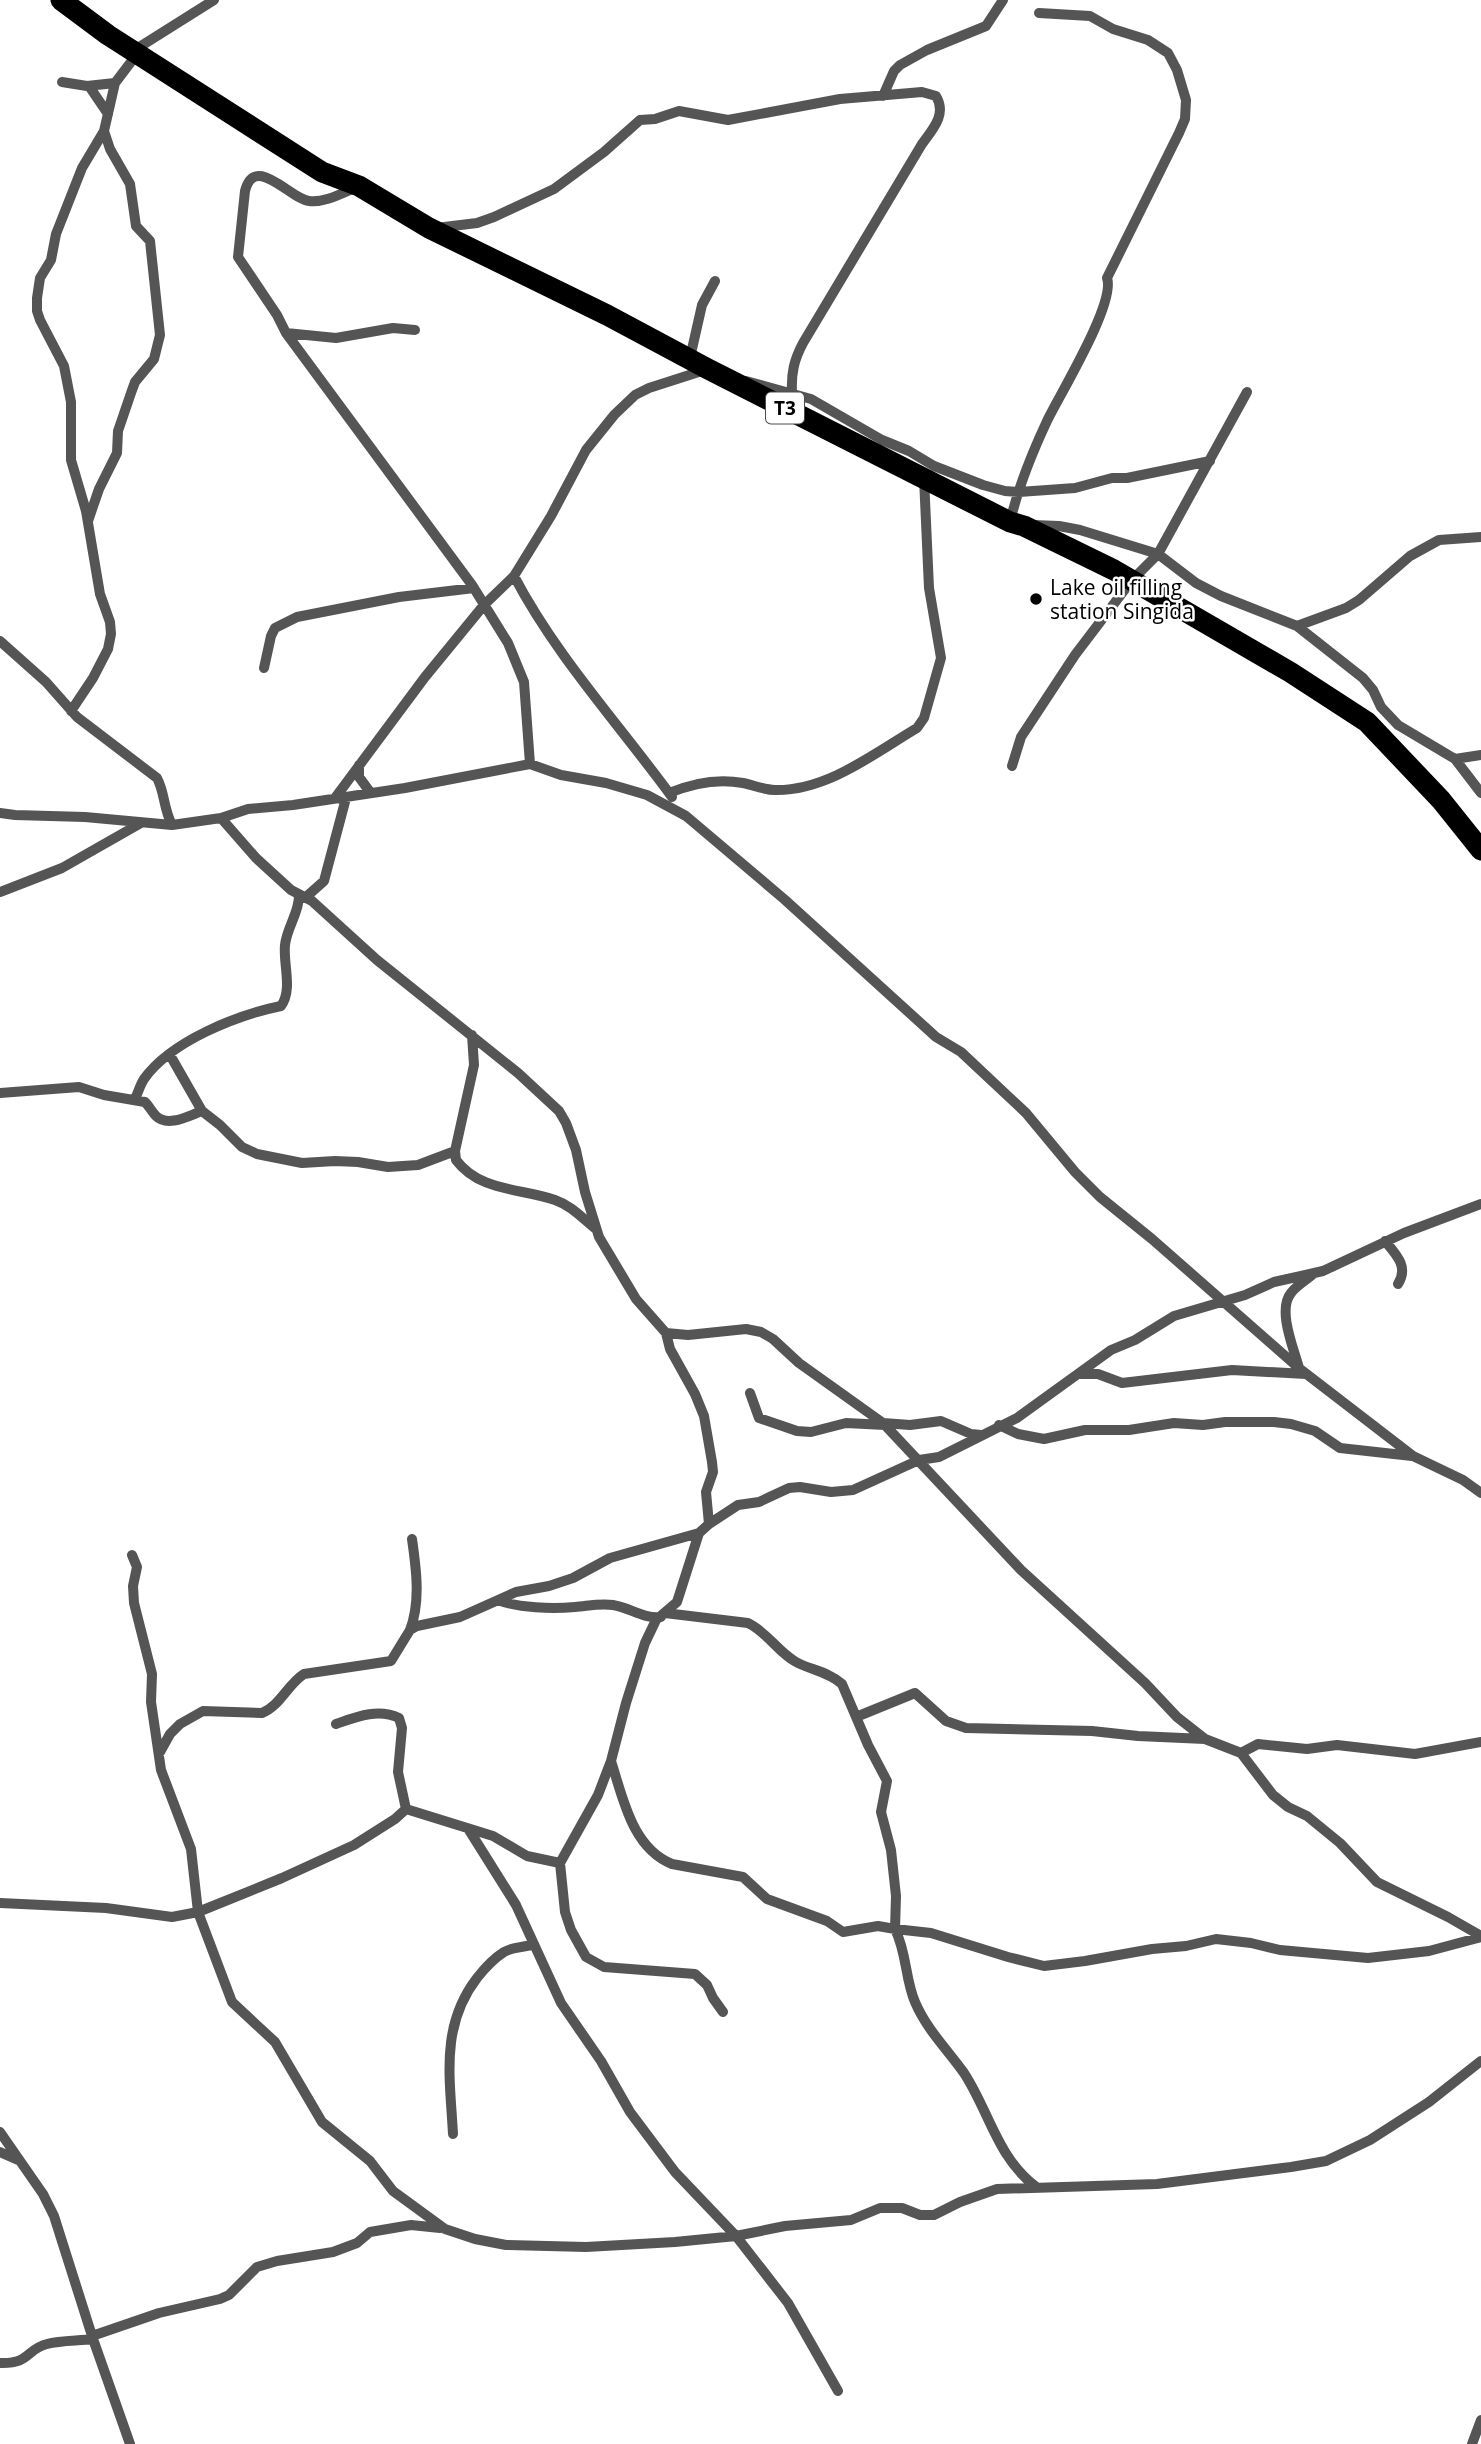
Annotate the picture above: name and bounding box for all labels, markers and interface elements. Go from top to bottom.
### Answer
road number: T3 [766,392,804,424]
place label: Lake oil filling station Singida [1050,573,1194,625]
marker: Lake oil filling station Singida [1028,591,1044,607]

